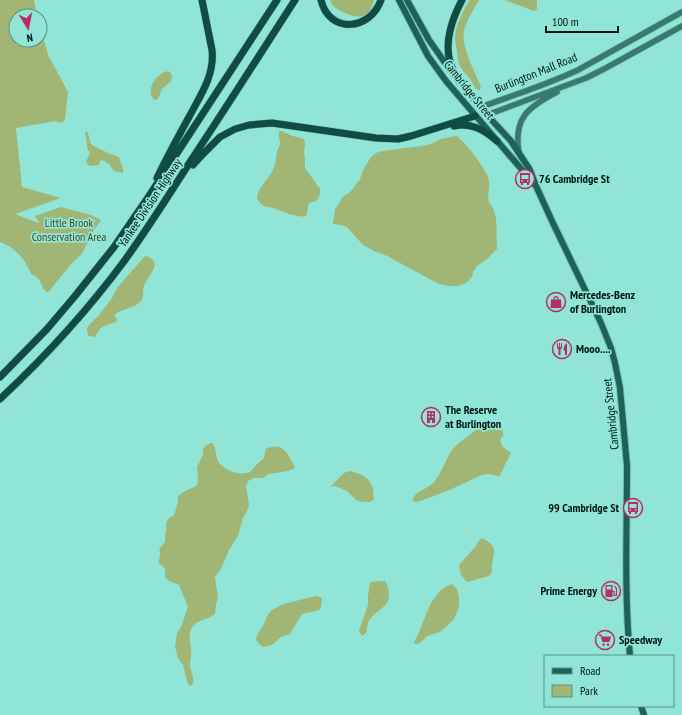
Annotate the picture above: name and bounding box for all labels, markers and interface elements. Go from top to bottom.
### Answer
north arrow [8,8,48,48]
scale bar [546,8,618,34]
text: 100 m [552,14,579,29]
text: N [26,30,34,45]
street label: Burlington Mall Road [493,49,579,96]
street label: Cambridge Street [441,57,498,123]
street label: Yankee Division Highway [114,155,185,250]
bus stop icon: 76 Cambridge St [514,168,536,190]
place label: 76 Cambridge St [539,171,610,186]
park label: Little Brook Conservation Area [32,215,107,244]
place label: Mercedes-Benz of Burlington [570,287,635,316]
shop icon: Mercedes-Benz of Burlington [545,291,567,313]
restaurant icon: Mooo.... [551,338,573,360]
place label: Mooo.... [576,341,611,356]
street label: Cambridge Street [599,377,622,451]
place label: The Reserve at Burlington [445,402,501,431]
building icon: The Reserve at Burlington [420,406,442,428]
bus stop icon: 99 Cambridge St [622,497,644,519]
place label: 99 Cambridge St [548,500,619,515]
fuel station icon: Prime Energy [600,580,622,602]
place label: Prime Energy [540,583,597,598]
supermarket icon: Speedway [594,629,616,651]
place label: Speedway [619,632,662,647]
legend [544,655,674,707]
text: Road [580,663,600,678]
text: Park [580,683,598,698]

